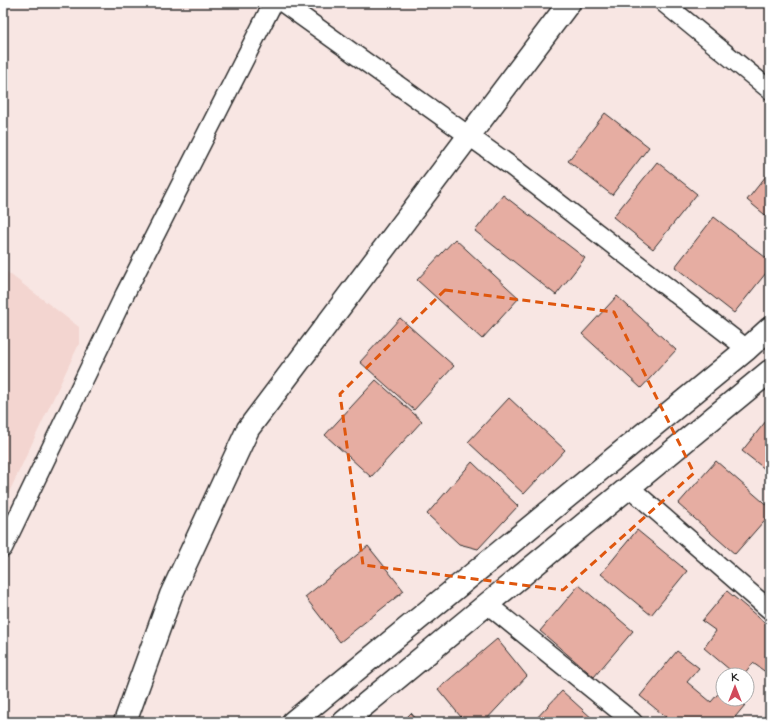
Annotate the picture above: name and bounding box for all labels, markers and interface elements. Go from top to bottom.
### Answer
north arrow [715,667,755,707]
text: K [731,671,739,685]

